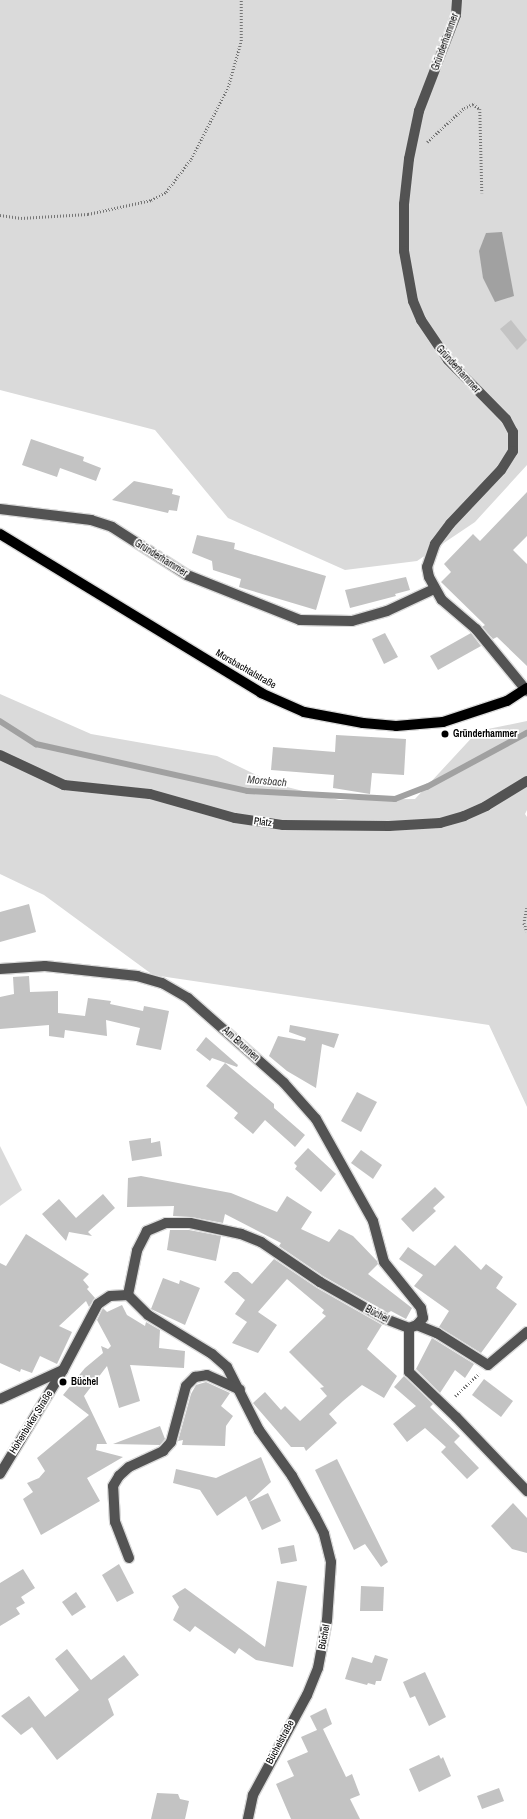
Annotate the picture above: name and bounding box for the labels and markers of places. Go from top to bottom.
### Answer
place label: Gründerhammer [453,728,517,740]
marker: Gründerhammer [440,729,450,739]
place label: Büchel [71,1376,98,1388]
marker: Büchel [58,1377,68,1387]

